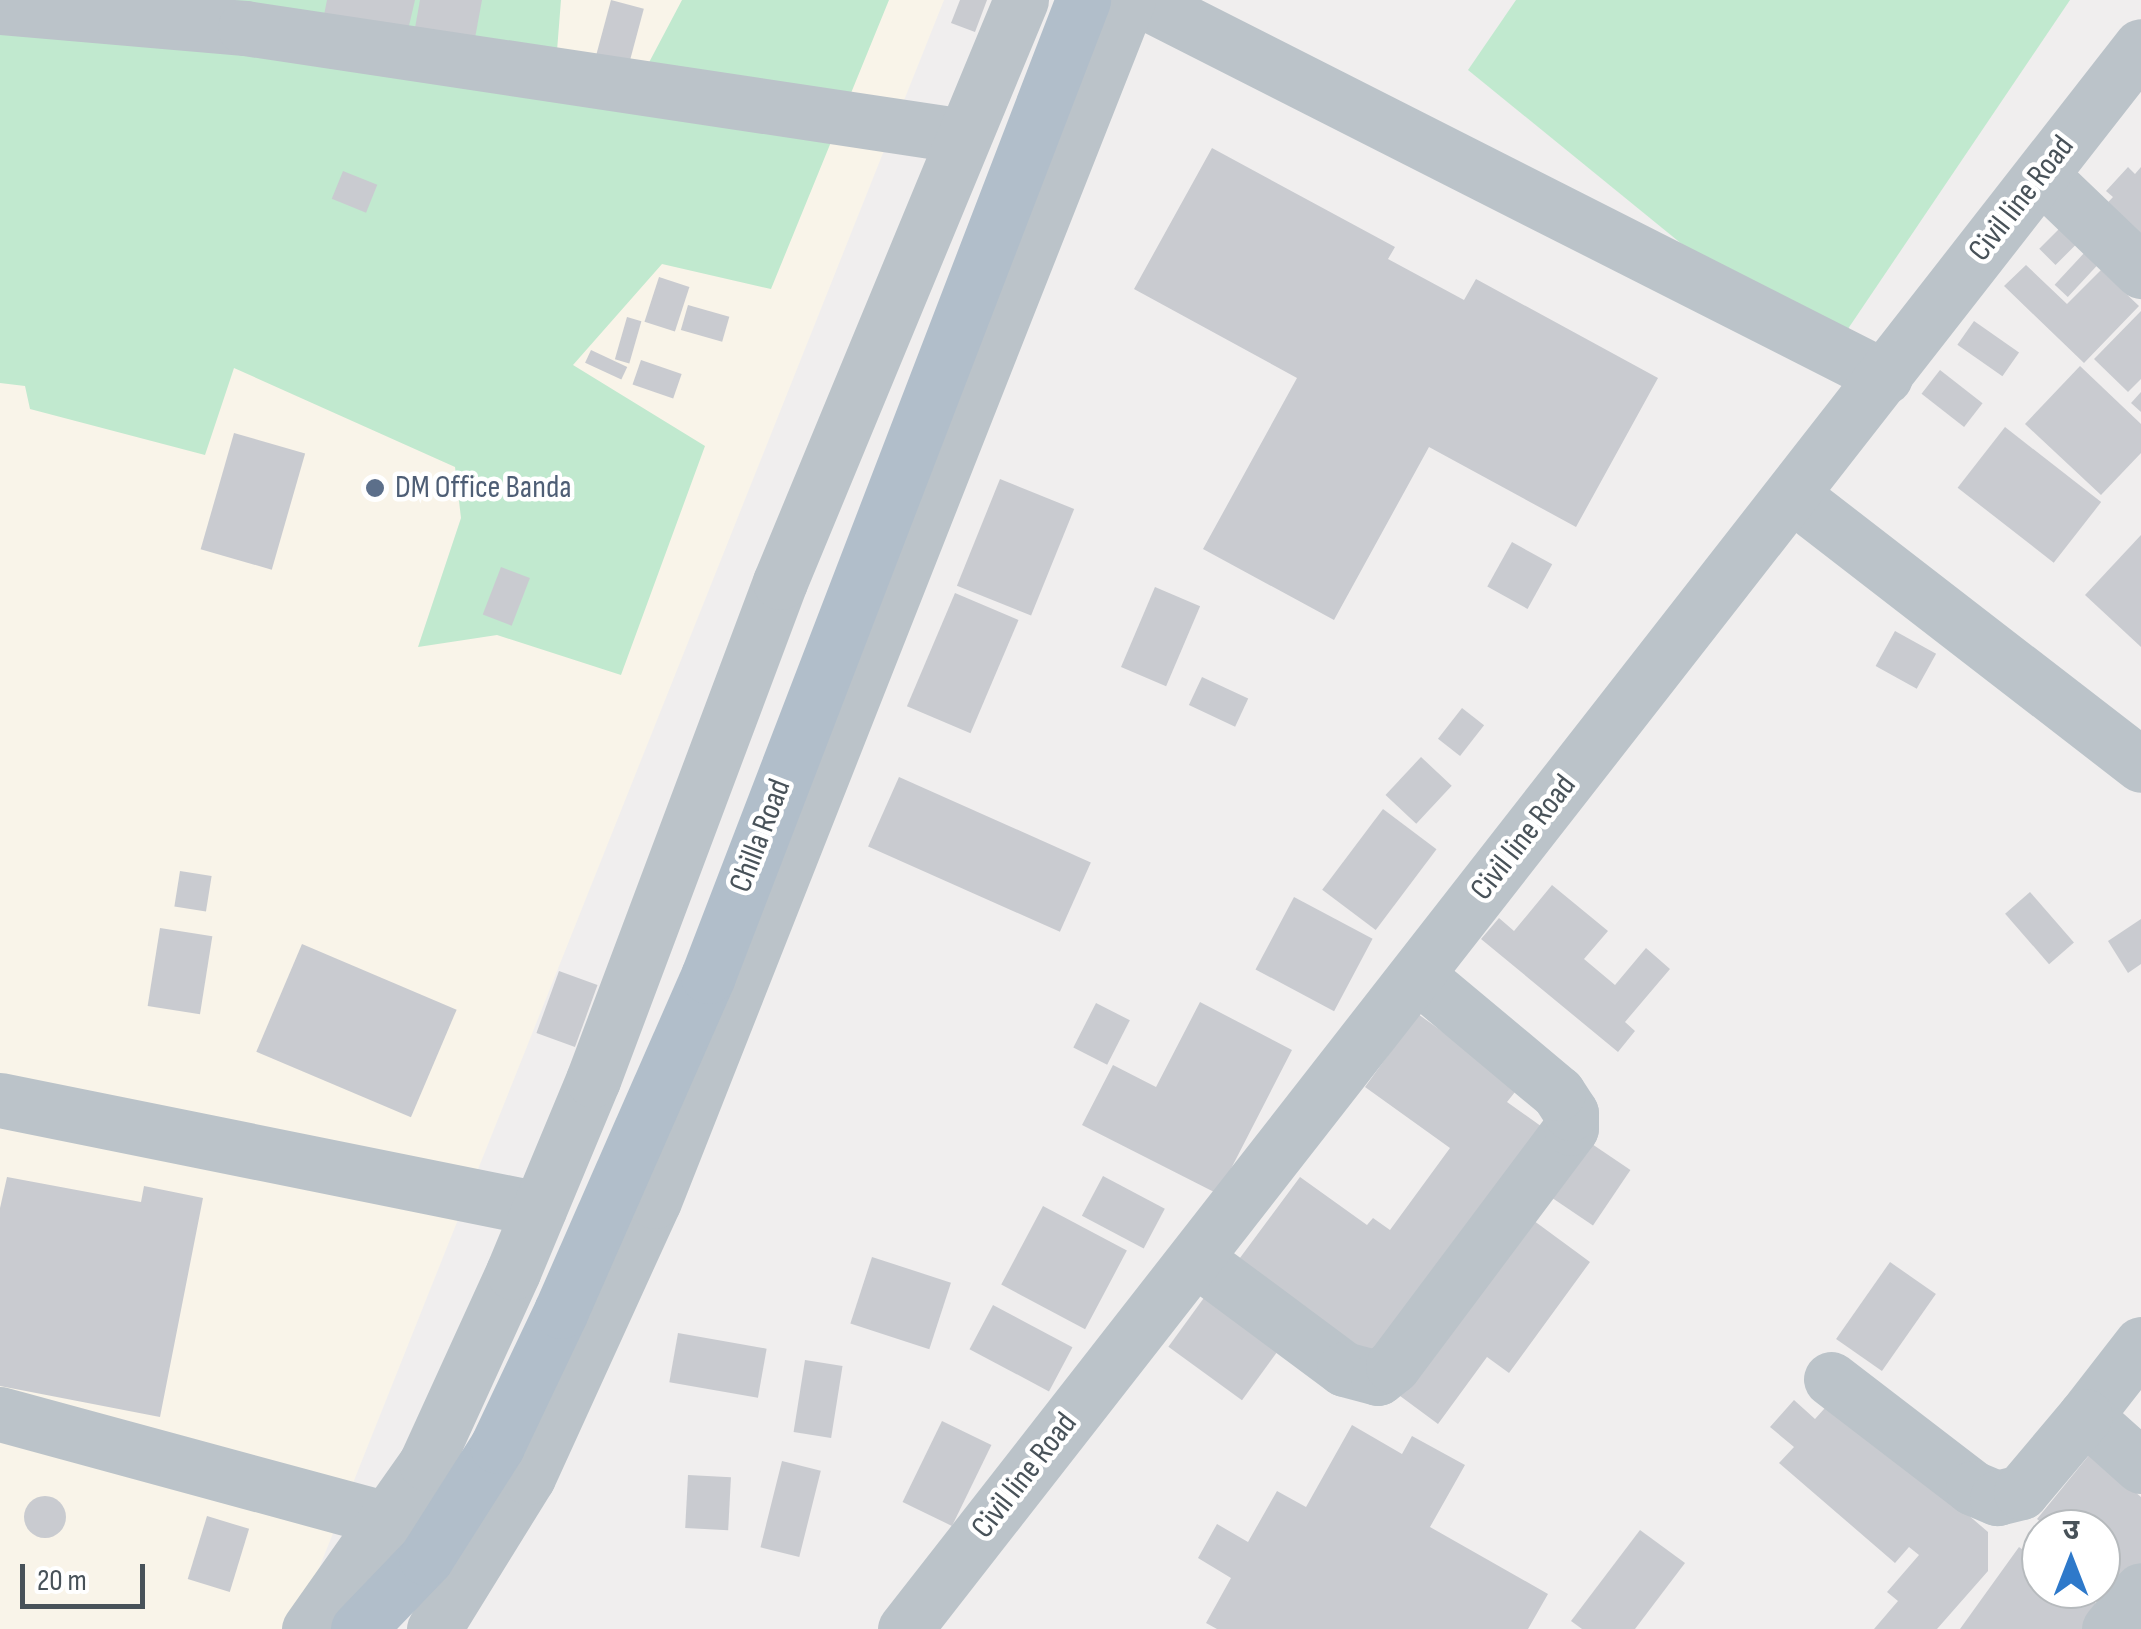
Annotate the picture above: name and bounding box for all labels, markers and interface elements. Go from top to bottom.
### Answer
street label: Civil line Road [1961,129,2083,269]
place label: DM Office Banda [395,469,572,507]
marker: DM Office Banda [364,477,386,499]
street label: Civil line Road [1463,768,1585,908]
street label: Chilla Road [722,774,800,898]
street label: Civil line Road [964,1406,1086,1546]
north arrow [2021,1509,2121,1609]
text: उ [2063,1514,2079,1547]
scale bar [25,1544,150,1606]
text: 20 m [37,1563,87,1599]

